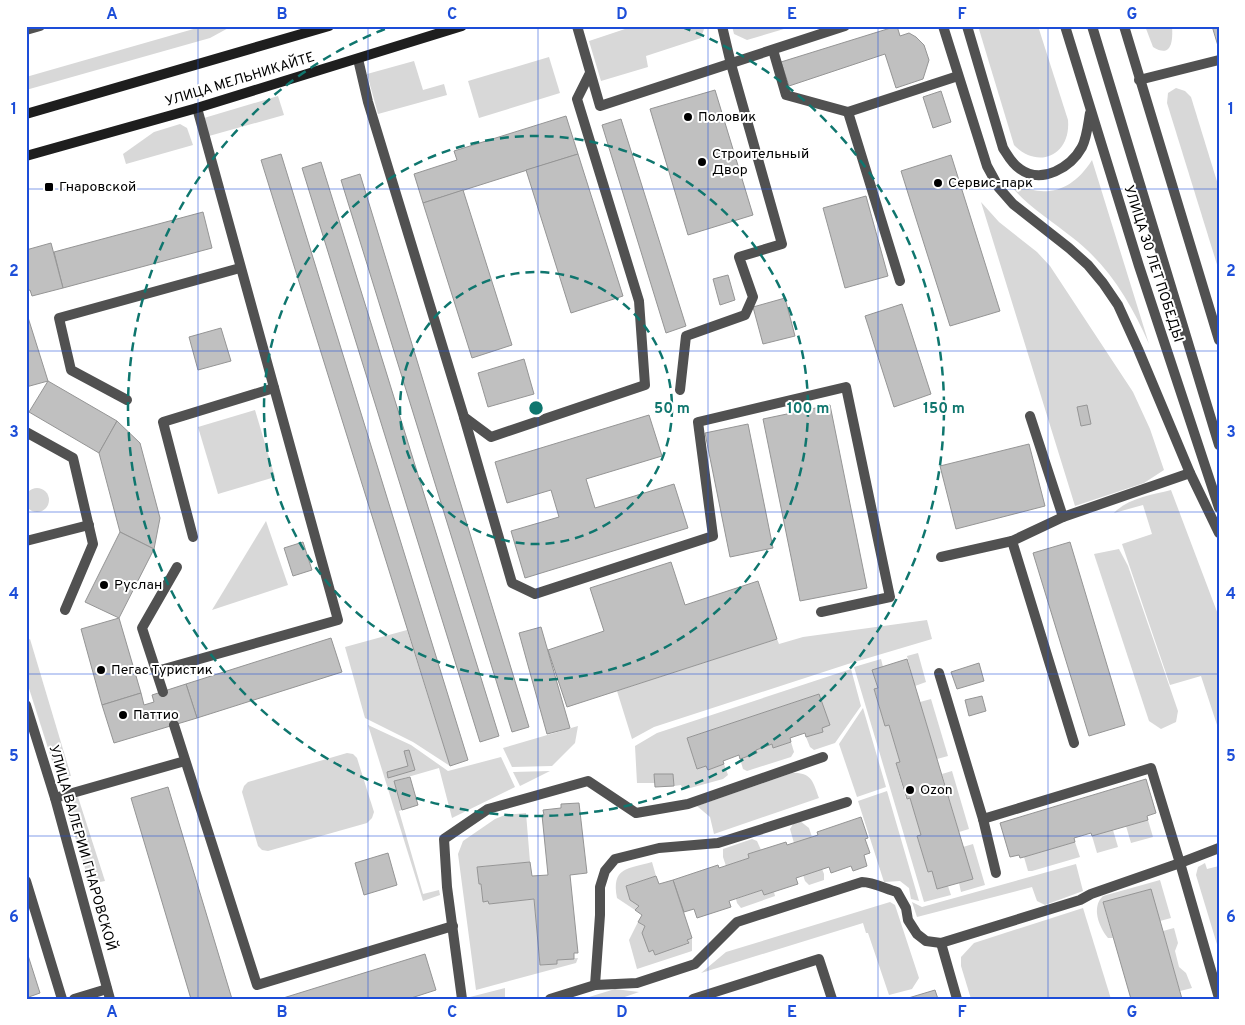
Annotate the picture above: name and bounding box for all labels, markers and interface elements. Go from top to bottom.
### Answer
text: A [106,5,118,25]
text: B [276,5,288,25]
text: C [447,5,457,25]
text: D [616,5,628,25]
text: E [787,5,797,25]
text: F [957,5,967,25]
text: G [1127,5,1137,25]
street label: УЛИЦА МЕЛЬНИКАЙТЕ [163,48,317,111]
text: 1 [11,100,17,120]
text: 1 [1228,100,1234,120]
place label: Половик [698,109,756,126]
marker: Половик [682,111,694,123]
place label: Строительный Двор [712,146,809,179]
marker: Строительный Двор [696,156,708,168]
place label: Сервис-парк [948,175,1033,192]
marker: Сервис-парк [932,177,944,189]
place label: Гнаровской [59,179,136,196]
marker: Гнаровской [43,181,55,193]
street label: УЛИЦА 30 ЛЕТ ПОБЕДЫ [1120,183,1186,345]
text: 2 [9,262,19,282]
text: 2 [1226,262,1236,282]
centre of rings [527,399,545,417]
text: 50 m [654,400,690,419]
text: 100 m [787,400,829,419]
text: 150 m [923,400,965,419]
text: 3 [9,423,19,443]
text: 3 [1226,423,1236,443]
place label: Руслан [114,577,162,594]
marker: Руслан [98,579,110,591]
text: 4 [9,585,19,605]
text: 4 [1226,585,1236,605]
place label: Пегас Туристик [111,662,213,679]
marker: Пегас Туристик [95,664,107,676]
place label: Паттио [133,707,179,724]
marker: Паттио [117,709,129,721]
street label: УЛИЦА ВАЛЕРИИ ГНАРОВСКОЙ [44,743,121,953]
text: 5 [9,747,19,767]
text: 5 [1226,747,1236,767]
place label: Ozon [920,782,953,799]
marker: Ozon [904,784,916,796]
text: 6 [9,908,19,928]
text: 6 [1226,908,1236,928]
text: A [106,1003,118,1023]
text: B [276,1003,288,1023]
text: C [447,1003,457,1023]
text: D [616,1003,628,1023]
text: E [787,1003,797,1023]
text: F [957,1003,967,1023]
text: G [1127,1003,1137,1023]

